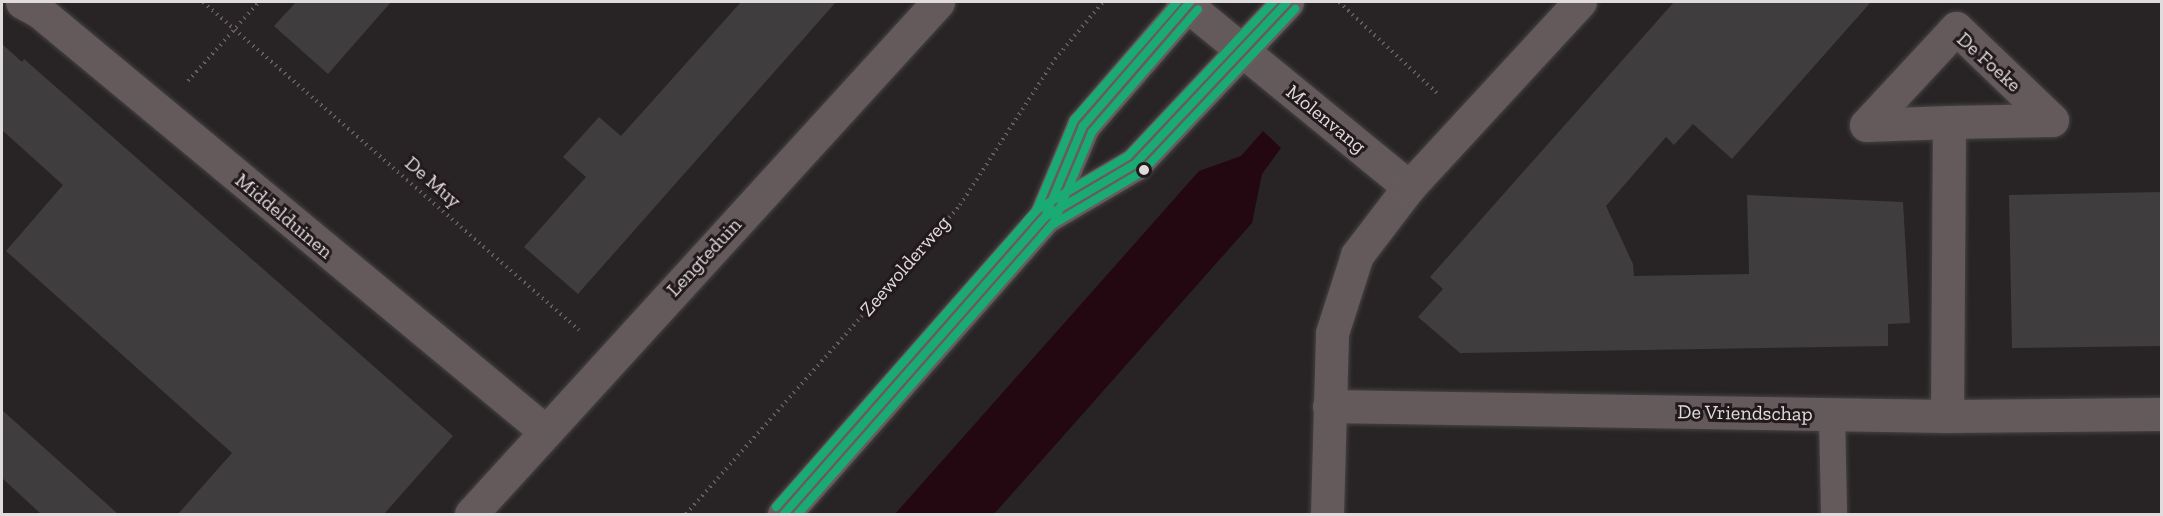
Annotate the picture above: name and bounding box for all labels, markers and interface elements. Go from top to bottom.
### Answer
street label: De Foeke [1952,27,2026,97]
street label: Molenvang [1281,80,1371,158]
street label: De Muy [400,151,466,213]
unlabelled marker [1138,164,1150,176]
street label: Middelduinen [230,168,338,264]
street label: Zeewolderweg [855,211,955,321]
street label: Lengteduin [662,213,746,301]
street label: De Vriendschap [1677,400,1813,426]

